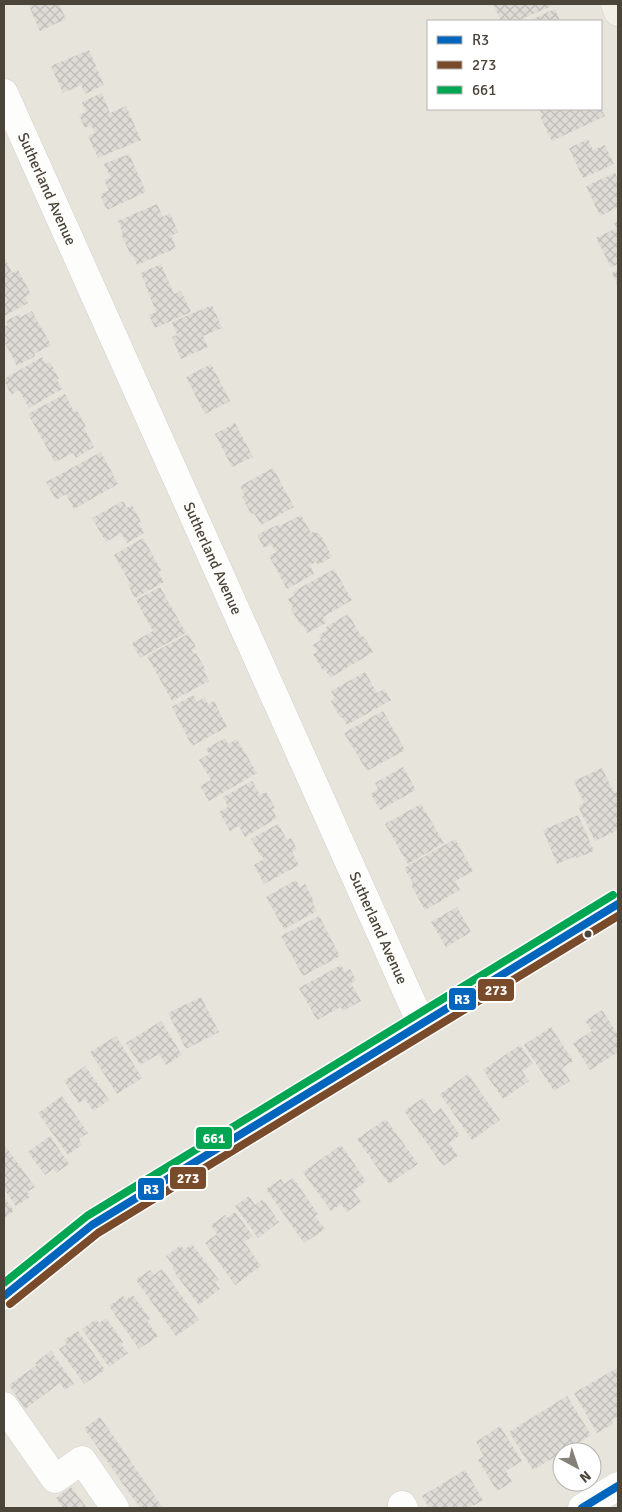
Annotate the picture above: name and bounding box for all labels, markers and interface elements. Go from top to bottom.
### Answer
legend [427,20,602,110]
text: R3 [472,31,489,49]
text: 273 [472,56,496,74]
text: 661 [472,81,496,99]
street label: Sutherland Avenue [14,130,80,248]
street label: Sutherland Avenue [180,499,246,617]
street label: Sutherland Avenue [345,869,411,987]
unlabelled marker [583,929,593,939]
line badge: 273 [477,978,515,1002]
text: 273 [485,982,507,999]
line badge: R3 [448,987,477,1011]
text: R3 [454,991,470,1008]
line badge: 661 [195,1126,233,1150]
text: 661 [203,1130,226,1147]
line badge: 273 [169,1166,207,1190]
text: 273 [177,1170,199,1187]
line badge: R3 [137,1177,165,1201]
text: R3 [143,1181,159,1198]
north arrow [552,1442,602,1492]
text: N [576,1467,594,1486]

